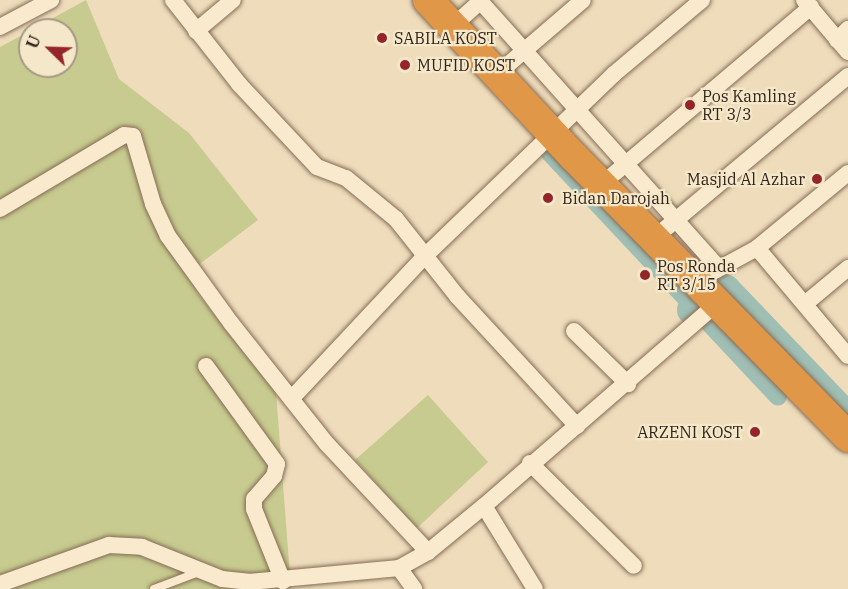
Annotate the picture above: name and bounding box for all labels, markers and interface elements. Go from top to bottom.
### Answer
north arrow [18,18,78,78]
place label: SABILA KOST [394,28,497,48]
marker: SABILA KOST [375,31,389,45]
text: U [22,32,45,51]
place label: MUFID KOST [417,55,515,75]
marker: MUFID KOST [398,58,412,72]
place label: Pos Kamling RT 3/3 [702,86,796,124]
marker: Pos Kamling RT 3/3 [683,98,697,112]
place label: Masjid Al Azhar [687,169,805,189]
marker: Masjid Al Azhar [810,172,824,186]
place label: Bidan Darojah [562,188,670,208]
marker: Bidan Darojah [539,189,557,207]
place label: Pos Ronda RT 3/15 [657,256,735,294]
marker: Pos Ronda RT 3/15 [638,268,652,282]
place label: ARZENI KOST [637,422,743,442]
marker: ARZENI KOST [748,425,762,439]

